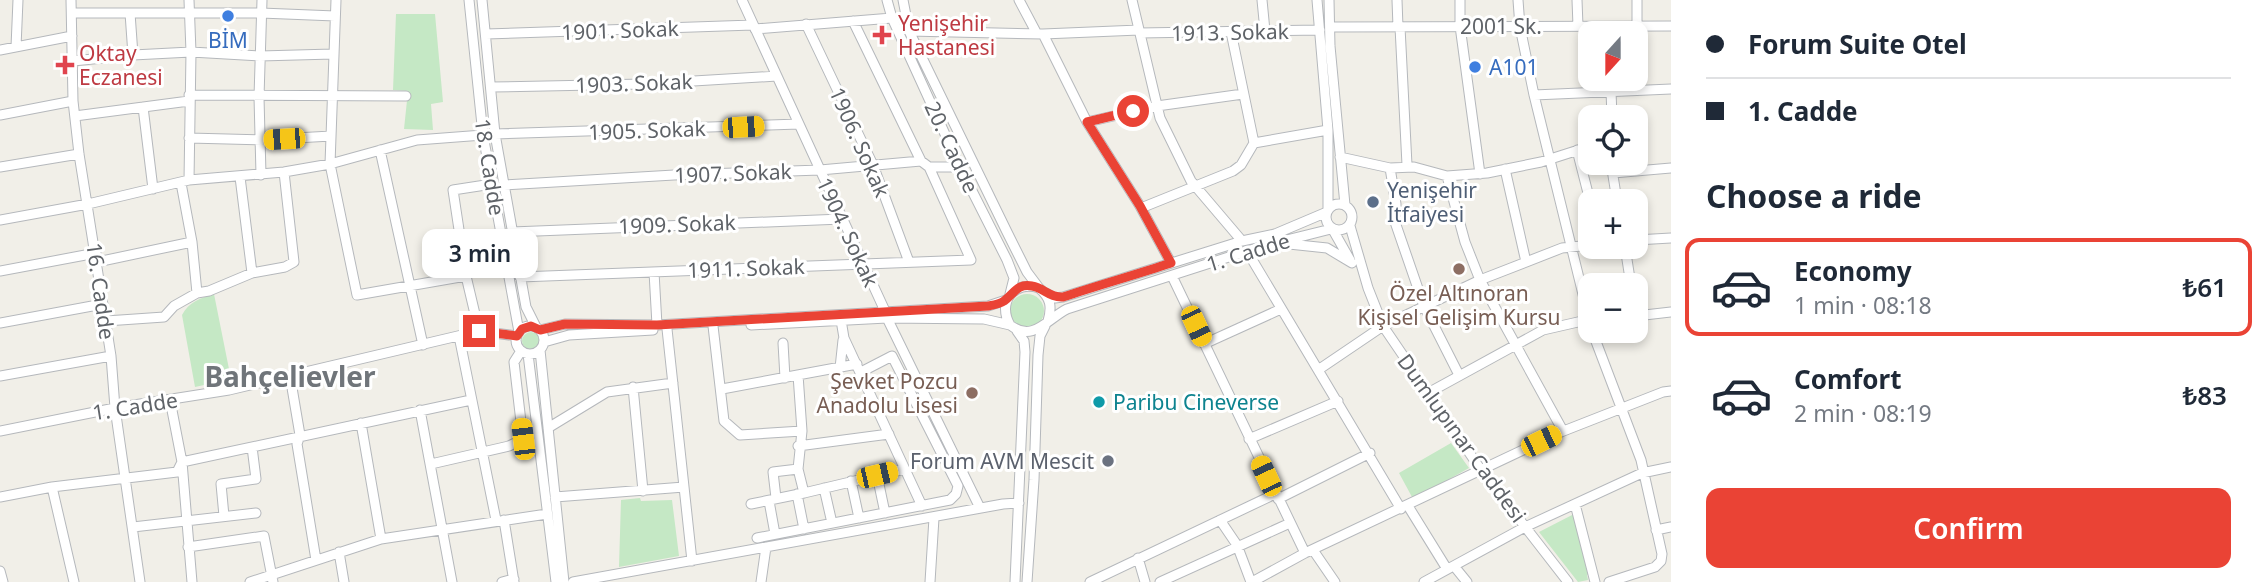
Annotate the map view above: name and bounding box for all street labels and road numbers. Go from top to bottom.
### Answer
street label: 2001 Sk. [1460,12,1542,40]
street label: 1901. Sokak [561,14,680,46]
street label: 1913. Sokak [1171,17,1290,47]
street label: 1903. Sokak [575,67,694,99]
street label: 1906. Sokak [823,83,897,202]
street label: 20. Cadde [919,97,985,197]
street label: 1905. Sokak [588,114,707,146]
street label: 18. Cadde [469,116,511,218]
street label: 1907. Sokak [674,157,793,189]
street label: 1904. Sokak [810,173,886,292]
street label: 1909. Sokak [618,208,737,240]
street label: 1. Cadde [1203,226,1293,278]
street label: 16. Cadde [80,241,122,341]
street label: 1911. Sokak [687,252,806,284]
street label: Dumlupınar Caddesi [1391,348,1533,528]
street label: 1. Cadde [90,385,180,427]

